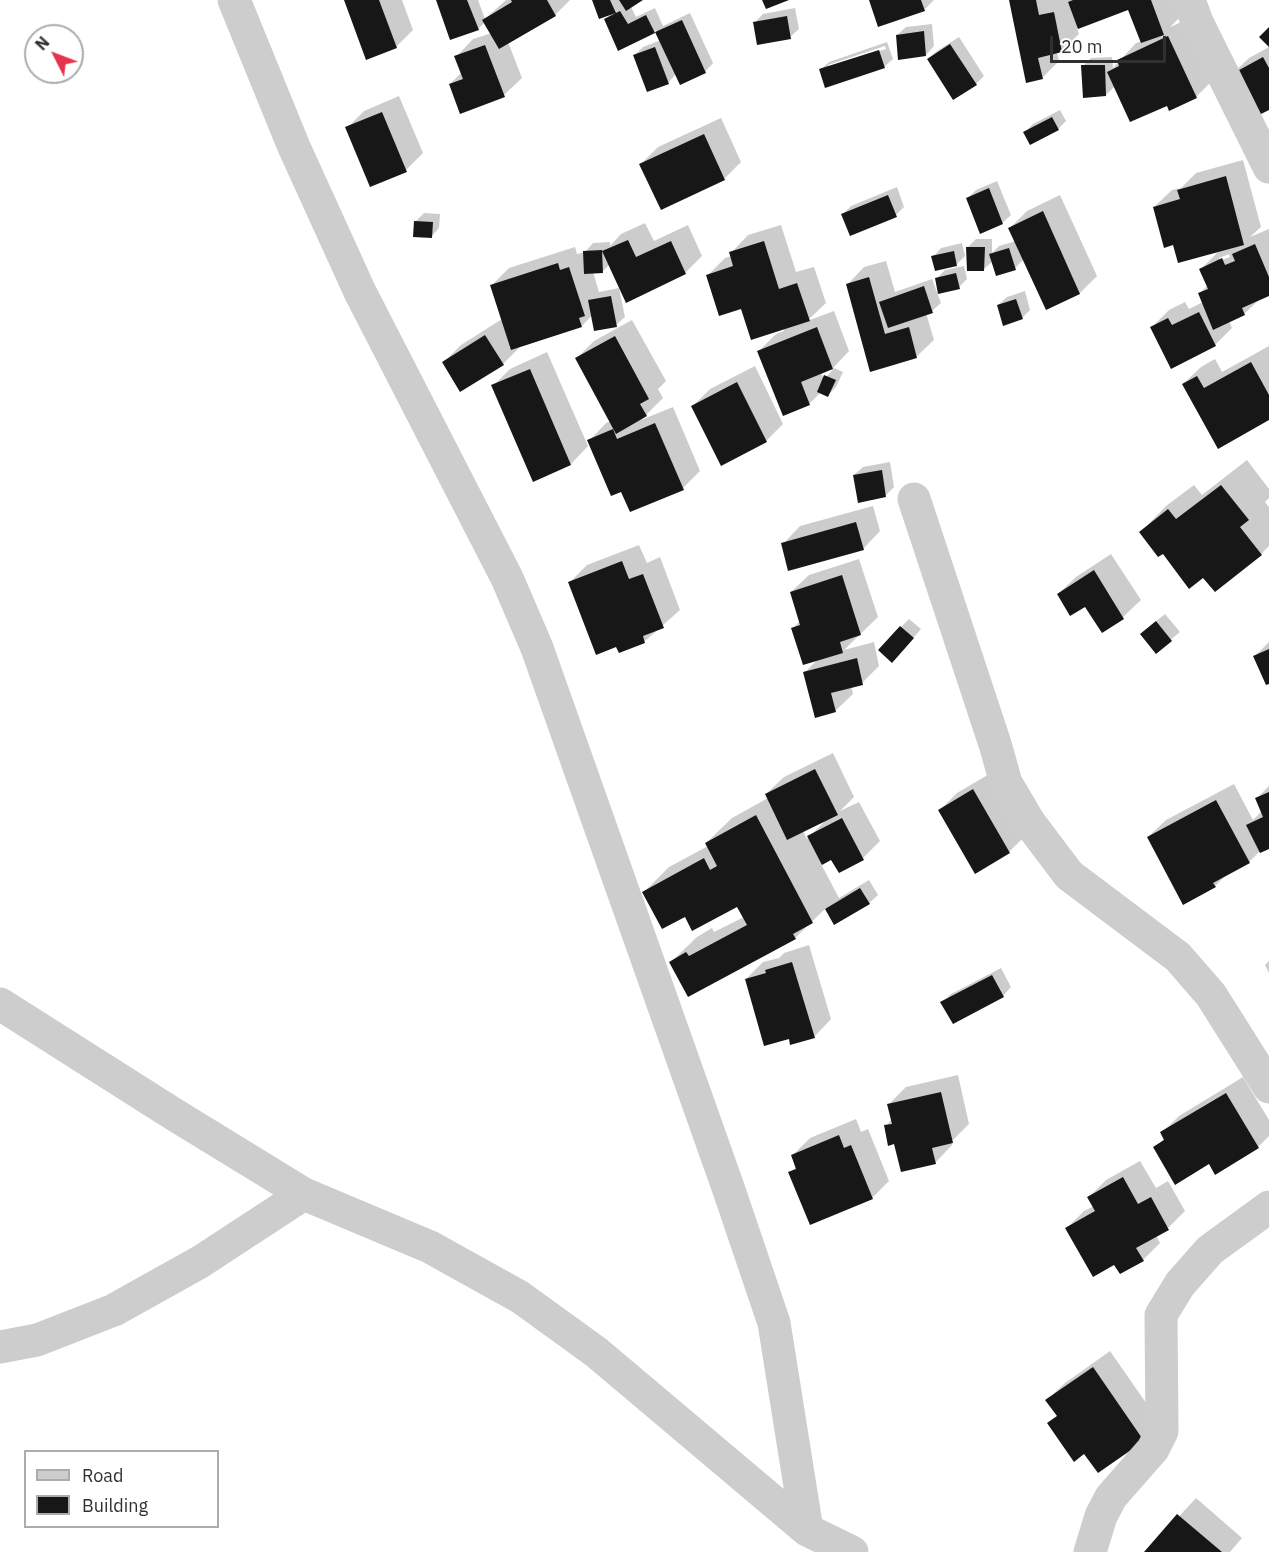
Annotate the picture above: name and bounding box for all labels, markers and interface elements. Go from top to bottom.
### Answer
north arrow [24,24,84,84]
scale bar [1053,24,1168,62]
text: N [31,32,53,54]
text: 20 m [1061,35,1103,58]
legend [24,1450,219,1528]
text: Road [82,1464,123,1487]
text: Building [82,1494,148,1517]

